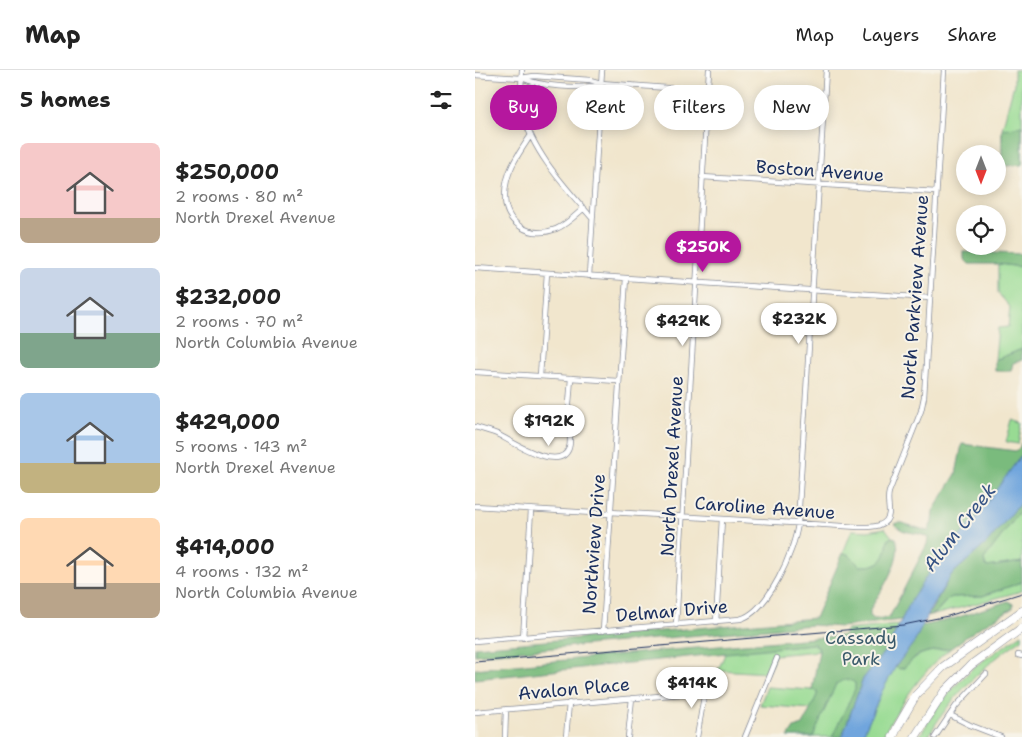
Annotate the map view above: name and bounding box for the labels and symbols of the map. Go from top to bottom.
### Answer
north arrow [956,145,1006,195]
street label: Boston Avenue [755,155,885,187]
street label: North Parkview Avenue [896,194,934,400]
pin: $250K [668,230,738,273]
pin: $232K [764,302,834,345]
pin: $429K [648,304,718,347]
street label: North Drexel Avenue [655,375,689,557]
pin: $192K [514,404,584,447]
street label: Northview Drive [577,473,611,615]
water label: Alum Creek [917,478,1002,576]
street label: Caroline Avenue [694,491,836,525]
street label: Delmar Drive [615,594,729,628]
park label: Cassady Park [825,626,897,671]
pin: $414K [657,666,727,709]
street label: Avalon Place [517,672,631,706]

